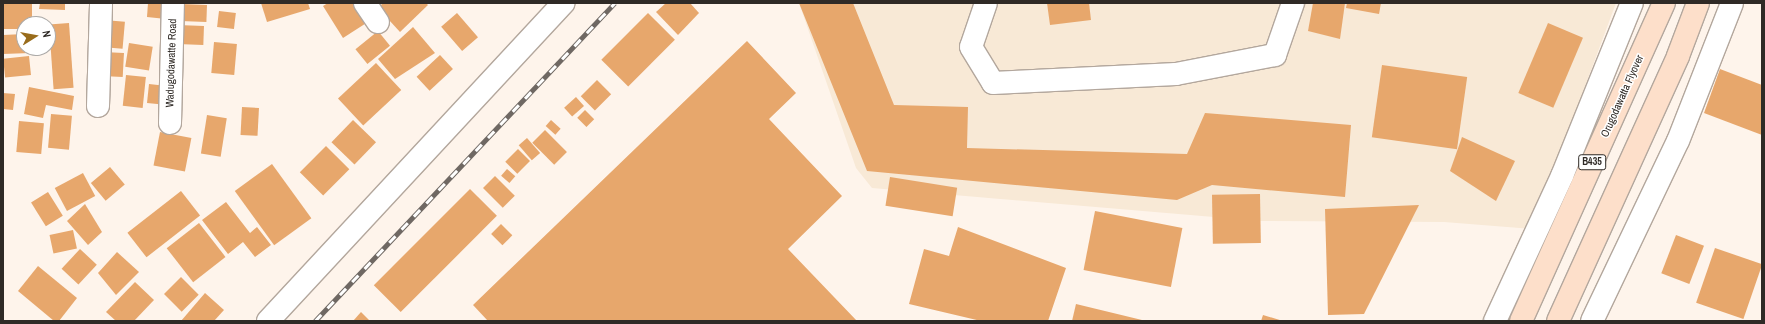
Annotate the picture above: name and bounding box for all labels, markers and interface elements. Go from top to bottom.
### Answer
north arrow [16,16,56,56]
street label: Wadugodawatte Road [163,18,179,108]
text: N [39,29,54,38]
street label: Orugodawatta Flyover [1598,53,1646,139]
road number: B435 [1578,154,1606,170]

